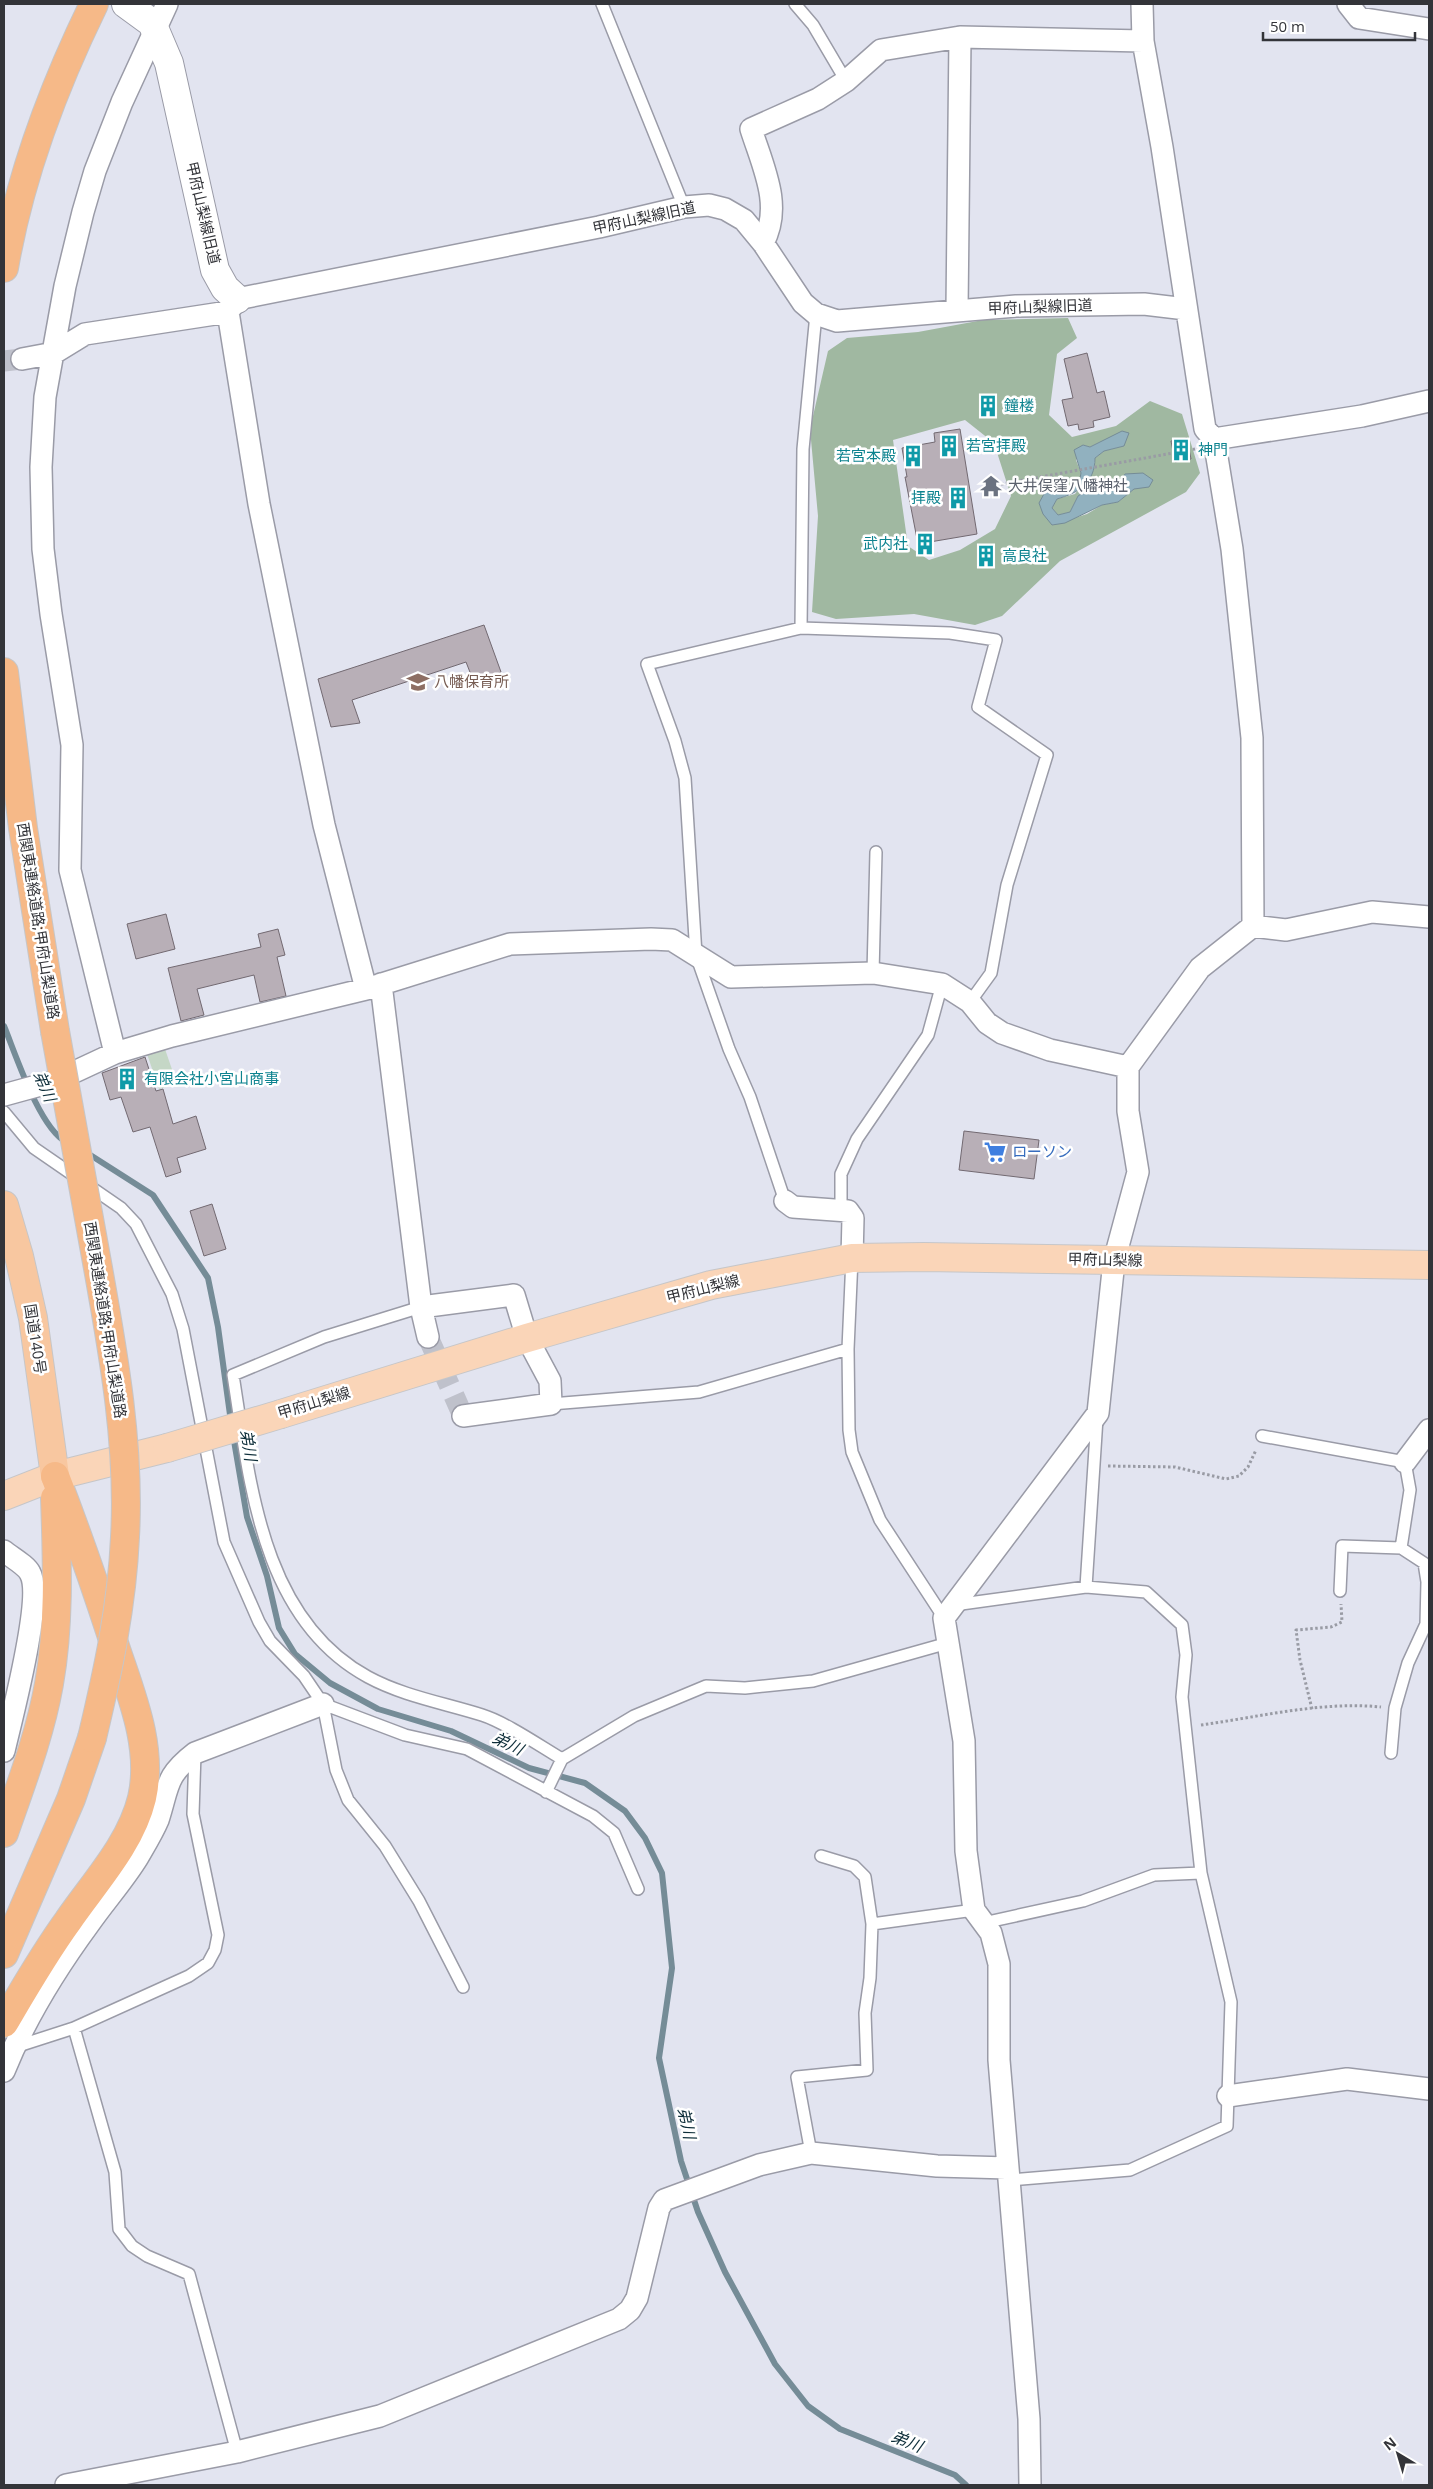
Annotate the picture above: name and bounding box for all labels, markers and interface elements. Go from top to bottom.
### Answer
scale bar [1263,10,1416,42]
text: 50 m [1270,16,1305,36]
street label: 甲府山梨線旧道 [182,159,226,266]
street label: 甲府山梨線旧道 [590,196,697,238]
street label: 甲府山梨線旧道 [987,294,1093,318]
building icon: 鐘楼 [975,393,1001,419]
place label: 鐘楼 [1004,395,1034,415]
building icon: 若宮拝殿 [936,433,962,459]
place label: 若宮拝殿 [966,435,1026,455]
building icon: 神門 [1168,437,1194,463]
place label: 神門 [1198,439,1228,459]
building icon: 若宮本殿 [900,443,926,469]
place label: 若宮本殿 [836,445,896,465]
temple icon: 大井俣窪八幡神社 [978,473,1004,499]
place label: 大井俣窪八幡神社 [1008,475,1128,495]
building icon: 拝殿 [945,485,971,511]
place label: 拝殿 [911,487,941,507]
building icon: 武内社 [912,531,938,557]
place label: 武内社 [863,533,908,553]
building icon: 高良社 [973,543,999,569]
place label: 高良社 [1002,545,1047,565]
school or university icon: 八幡保育所 [405,669,431,695]
place label: 八幡保育所 [434,671,509,691]
street label: 西関東連絡道路;甲府山梨道路 [14,821,64,1021]
building icon: 有限会社小宮山商事 [114,1066,140,1092]
water label: 弟川 [29,1067,62,1107]
place label: 有限会社小宮山商事 [144,1068,279,1088]
supermarket icon: ローソン [982,1139,1008,1165]
place label: ローソン [1012,1141,1072,1161]
street label: 西関東連絡道路;甲府山梨道路 [81,1220,131,1420]
street label: 甲府山梨線 [1067,1248,1143,1270]
street label: 甲府山梨線 [664,1269,742,1307]
street label: 国道140号 [21,1302,51,1375]
street label: 甲府山梨線 [275,1382,353,1423]
water label: 弟川 [236,1427,263,1464]
water label: 弟川 [489,1726,529,1761]
water label: 弟川 [673,2105,702,2143]
water label: 弟川 [888,2425,928,2458]
north arrow [1373,2429,1423,2479]
text: N [1379,2432,1400,2454]

